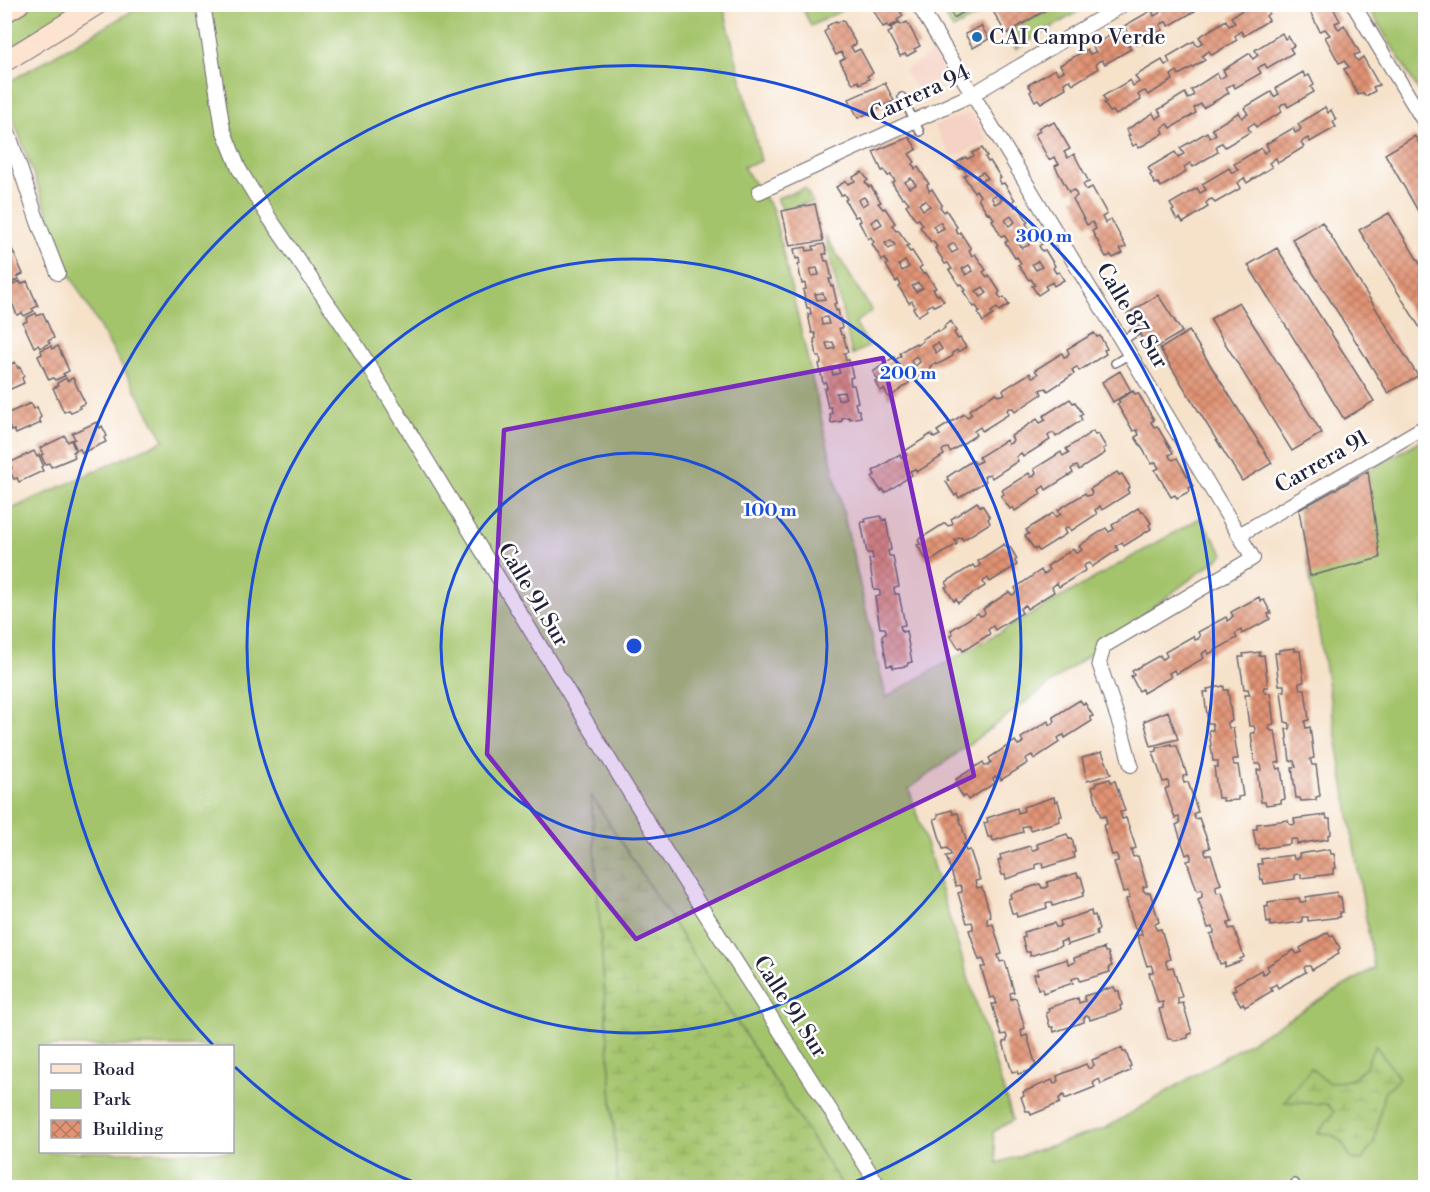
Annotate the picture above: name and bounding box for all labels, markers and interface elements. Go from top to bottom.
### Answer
place label: CAI Campo Verde [989,24,1166,51]
marker: CAI Campo Verde [970,30,984,44]
street label: Carrera 94 [865,59,975,129]
text: 300 m [1016,225,1073,248]
street label: Calle 87 Sur [1090,258,1174,374]
text: 200 m [880,362,937,385]
street label: Carrera 91 [1270,424,1374,500]
text: 100 m [743,499,797,522]
street label: Calle 91 Sur [491,538,575,652]
centre of rings [624,636,644,656]
street label: Calle 91 Sur [747,951,833,1063]
legend [39,1045,234,1153]
text: Road [93,1058,136,1081]
text: Park [93,1088,132,1111]
text: Building [92,1118,164,1141]

